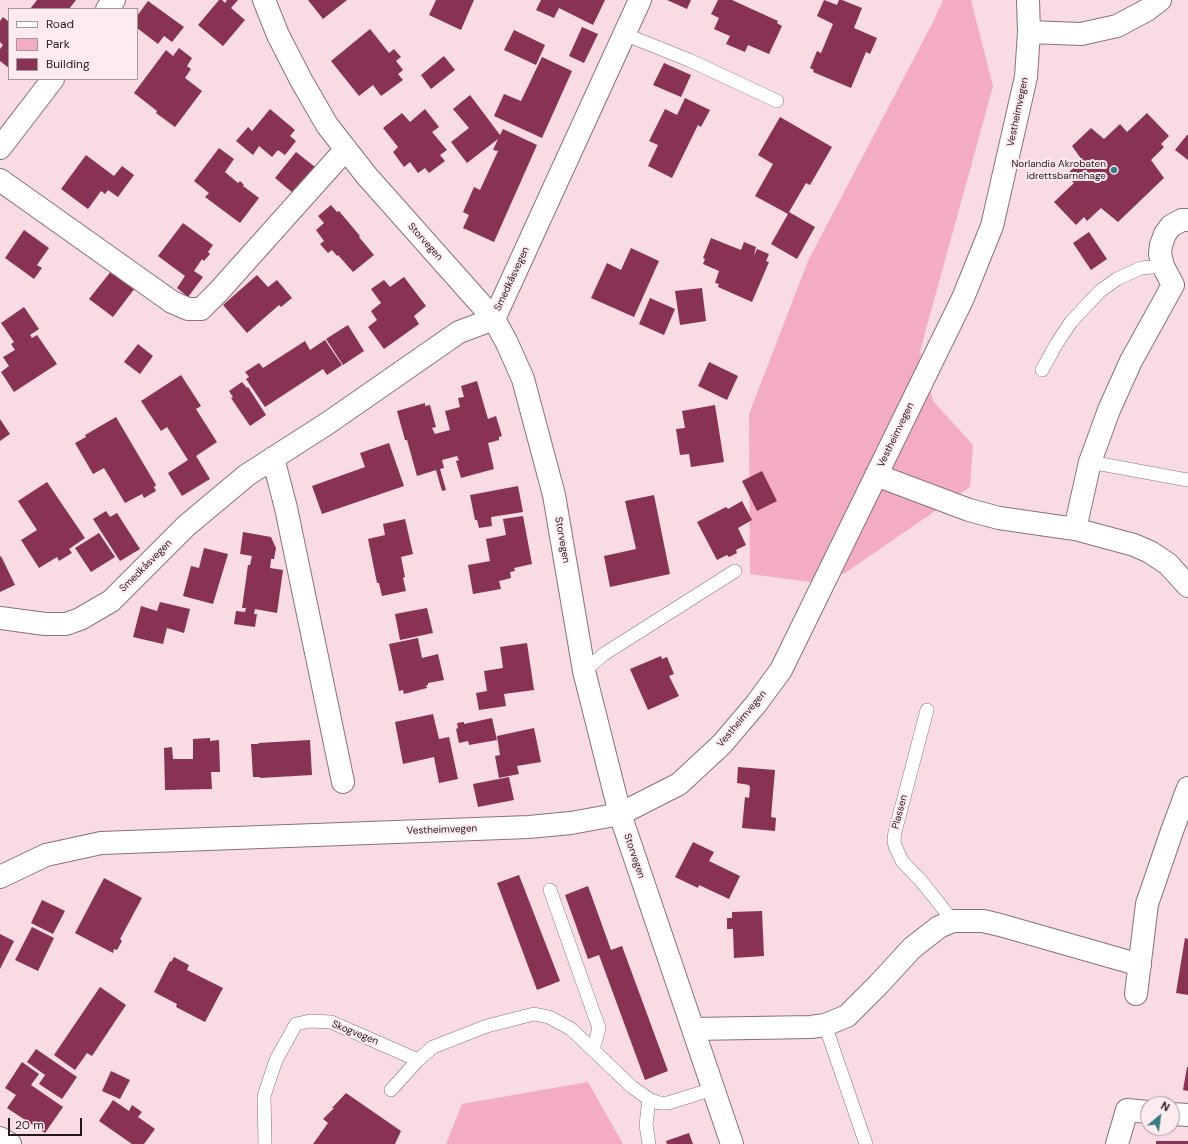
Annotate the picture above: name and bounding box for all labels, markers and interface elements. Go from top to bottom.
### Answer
legend [8,8,138,80]
text: Road [46,16,74,32]
text: Park [46,36,70,52]
text: Building [46,56,90,72]
street label: Vestheimvegen [1005,76,1031,148]
place label: Norlandia Akrobaten idrettsbarnehage [1011,158,1106,182]
marker: Norlandia Akrobaten idrettsbarnehage [1109,165,1119,175]
street label: Storvegen [405,221,445,263]
street label: Smedkåsvegen [492,245,532,313]
street label: Vestheimvegen [875,401,917,469]
street label: Storvegen [552,516,572,564]
street label: Smedkåsvegen [117,537,175,595]
street label: Vestheimvegen [715,688,769,750]
street label: Plassen [890,794,910,830]
street label: Vestheimvegen [407,823,477,837]
street label: Storvegen [621,832,647,880]
street label: Skogvegen [330,1018,380,1048]
north arrow [1140,1096,1180,1136]
text: N [1158,1098,1172,1114]
scale bar [10,1110,84,1136]
text: 20 m [15,1117,44,1133]

